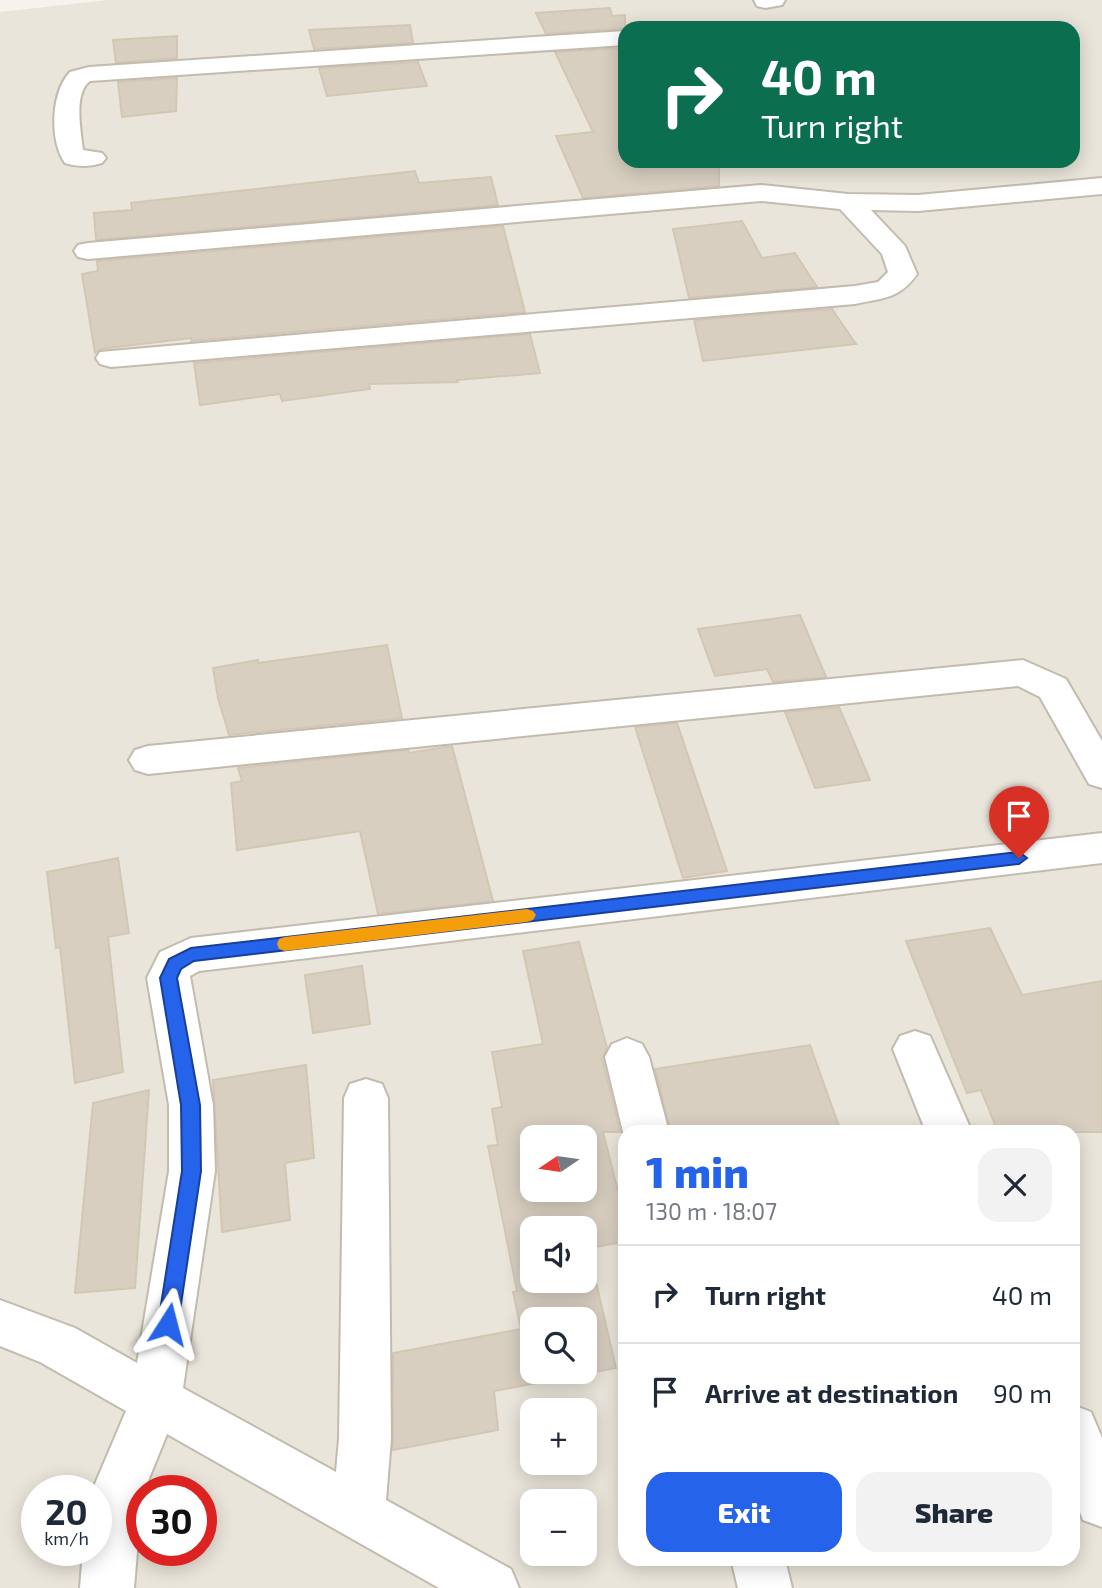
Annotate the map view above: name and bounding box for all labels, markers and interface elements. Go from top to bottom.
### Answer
text: 40 m [761,46,877,105]
icon: right [646,49,737,140]
text: Turn right [761,106,903,144]
pin [989,786,1049,858]
icon: arrive [1000,797,1038,835]
north arrow [520,1125,597,1202]
map controls [520,1125,597,1566]
text: 1 min [646,1146,749,1196]
button: close [978,1148,1052,1222]
text: 130 m · 18:07 [646,1197,777,1225]
button: sound [520,1216,597,1293]
icon: right [646,1275,684,1313]
text: Turn right [705,1279,826,1310]
text: 40 m [992,1279,1052,1310]
position arrow [131,1287,205,1361]
button: search [520,1307,597,1384]
icon: arrive [646,1373,684,1411]
text: Arrive at destination [705,1377,958,1408]
text: 90 m [993,1377,1052,1408]
button: + [520,1398,597,1475]
button: Exit [646,1472,842,1552]
button: Share [856,1472,1052,1552]
speed limit sign: 30 [126,1475,217,1566]
button: − [520,1489,597,1566]
text: 20 [45,1490,88,1532]
text: km/h [44,1527,89,1549]

